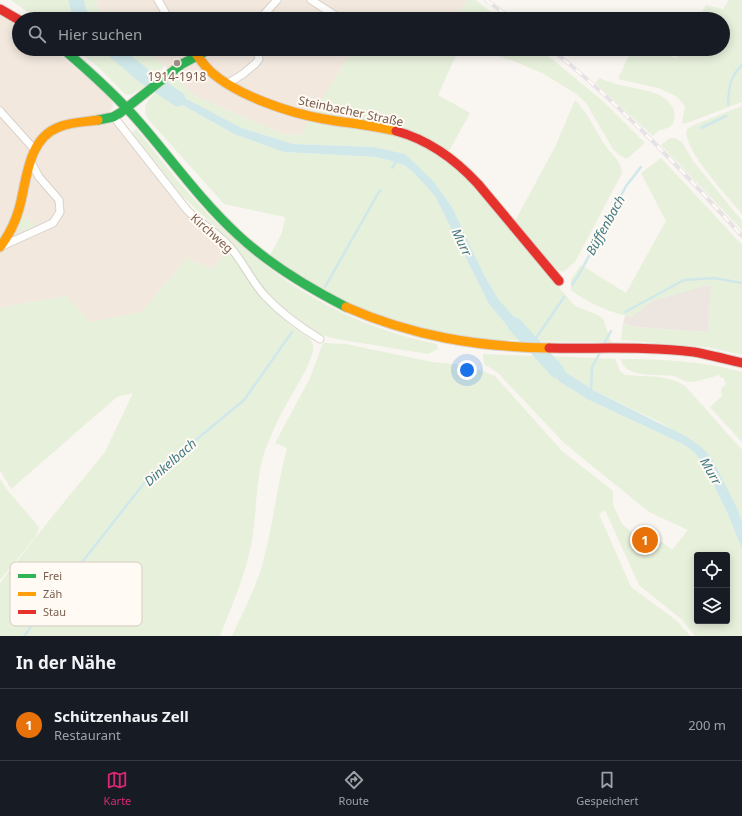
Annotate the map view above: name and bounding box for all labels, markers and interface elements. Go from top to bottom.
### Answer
search box [12,12,730,56]
icon: search [26,23,48,45]
text: Hier suchen [58,24,142,44]
marker: 1914-1918 [172,58,182,68]
place label: 1914-1918 [148,68,207,85]
street label: Steinbacher Straße [297,92,405,130]
water label: Büffenbach [581,192,629,258]
street label: Kirchweg [187,209,237,257]
water label: Murr [448,225,477,260]
your location [457,360,477,380]
water label: Dinkelbach [140,434,200,490]
water label: Murr [696,454,726,489]
pin: 1 [632,525,658,555]
map controls [694,552,730,624]
button: locate [694,552,730,588]
legend [10,562,142,626]
text: Frei [43,568,62,583]
text: Zäh [43,586,62,601]
button: layers [694,588,730,624]
text: Stau [43,604,66,619]
text: In der Nähe [16,651,116,674]
text: Schützenhaus Zell [54,706,189,726]
text: 1 [25,716,33,734]
text: 200 m [688,716,726,734]
text: Restaurant [54,726,121,744]
tab: Karte [104,769,131,808]
tab: Route [339,769,369,808]
tab: Gespeichert [576,769,638,808]

